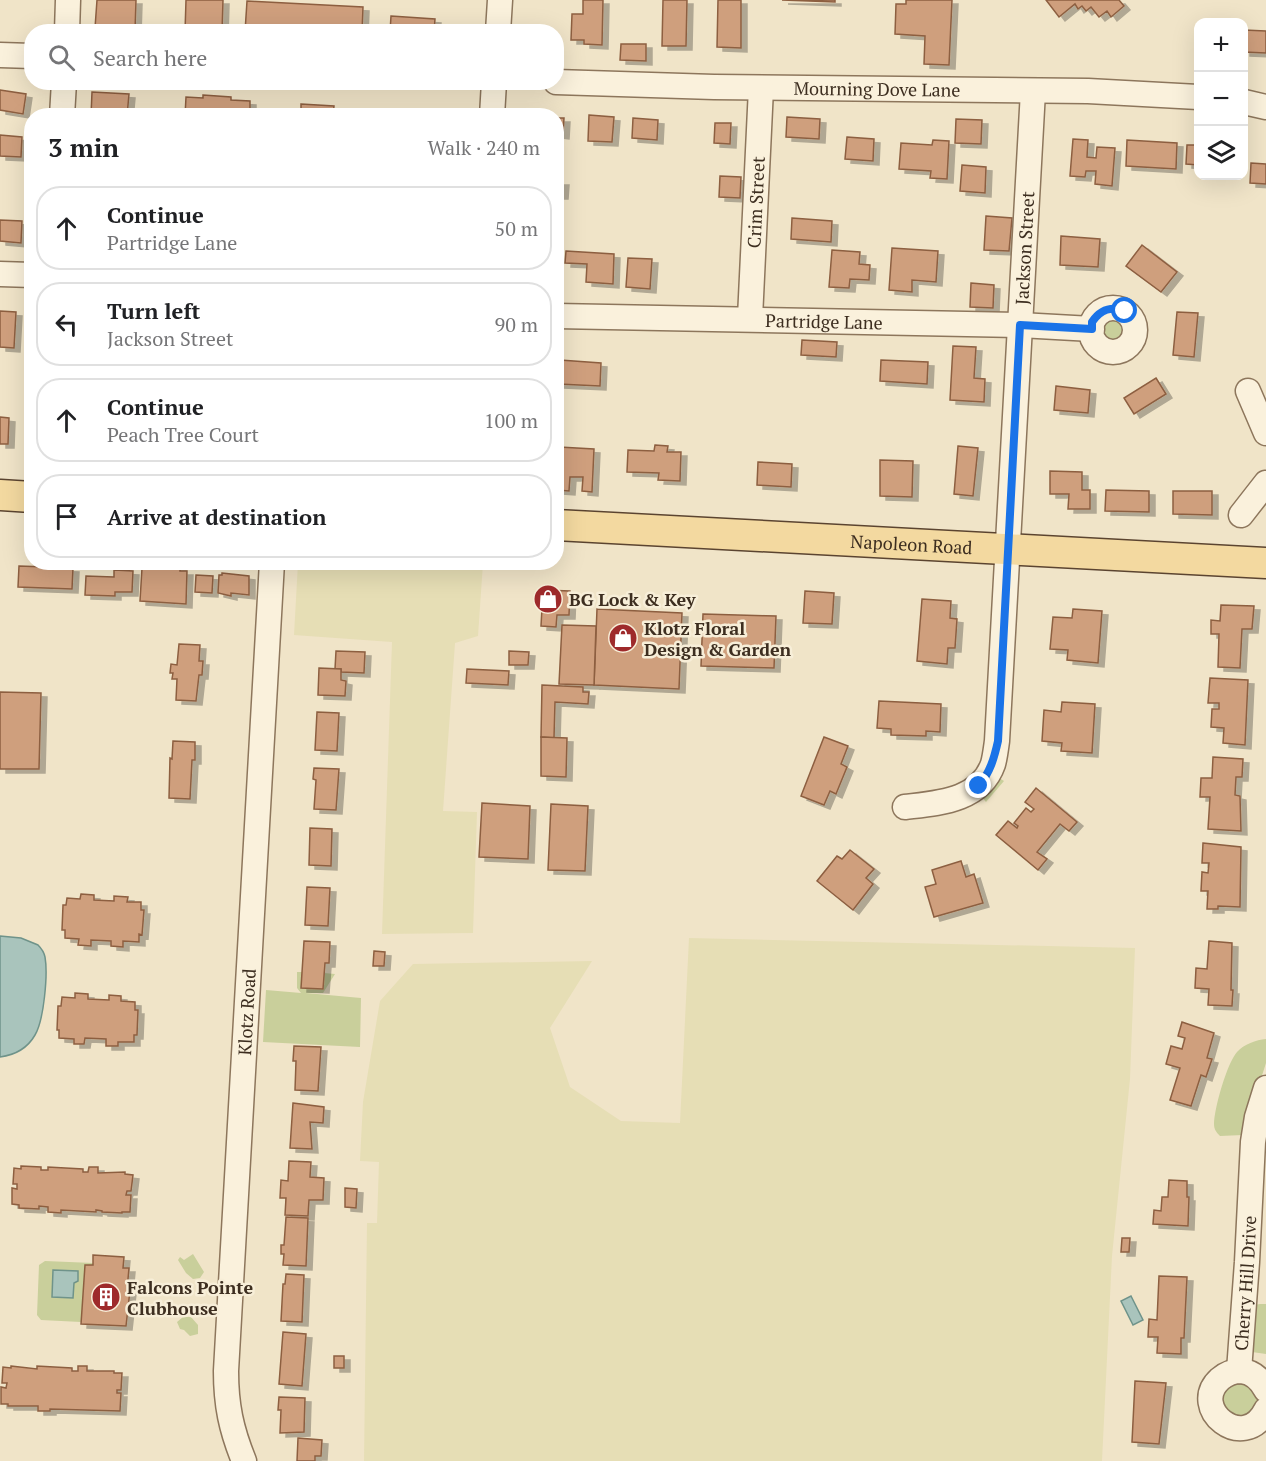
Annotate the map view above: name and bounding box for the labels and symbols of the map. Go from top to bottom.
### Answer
street label: Mourning Dove Lane [793,76,960,102]
street label: Crim Street [741,155,770,249]
street label: Jackson Street [1009,190,1039,306]
route start [1111,297,1137,323]
street label: Partridge Lane [765,308,883,334]
street label: Napoleon Road [850,529,973,559]
shop icon: BG Lock & Key [532,583,564,615]
place label: BG Lock & Key [569,587,696,611]
place label: Klotz Floral Design & Garden [644,616,792,661]
shop icon: Klotz Floral Design & Garden [607,622,639,654]
route end [965,772,991,798]
street label: Klotz Road [232,968,261,1056]
street label: Cherry Hill Drive [1229,1215,1261,1352]
place label: Falcons Pointe Clubhouse [127,1275,253,1320]
building icon: Falcons Pointe Clubhouse [90,1281,122,1313]

